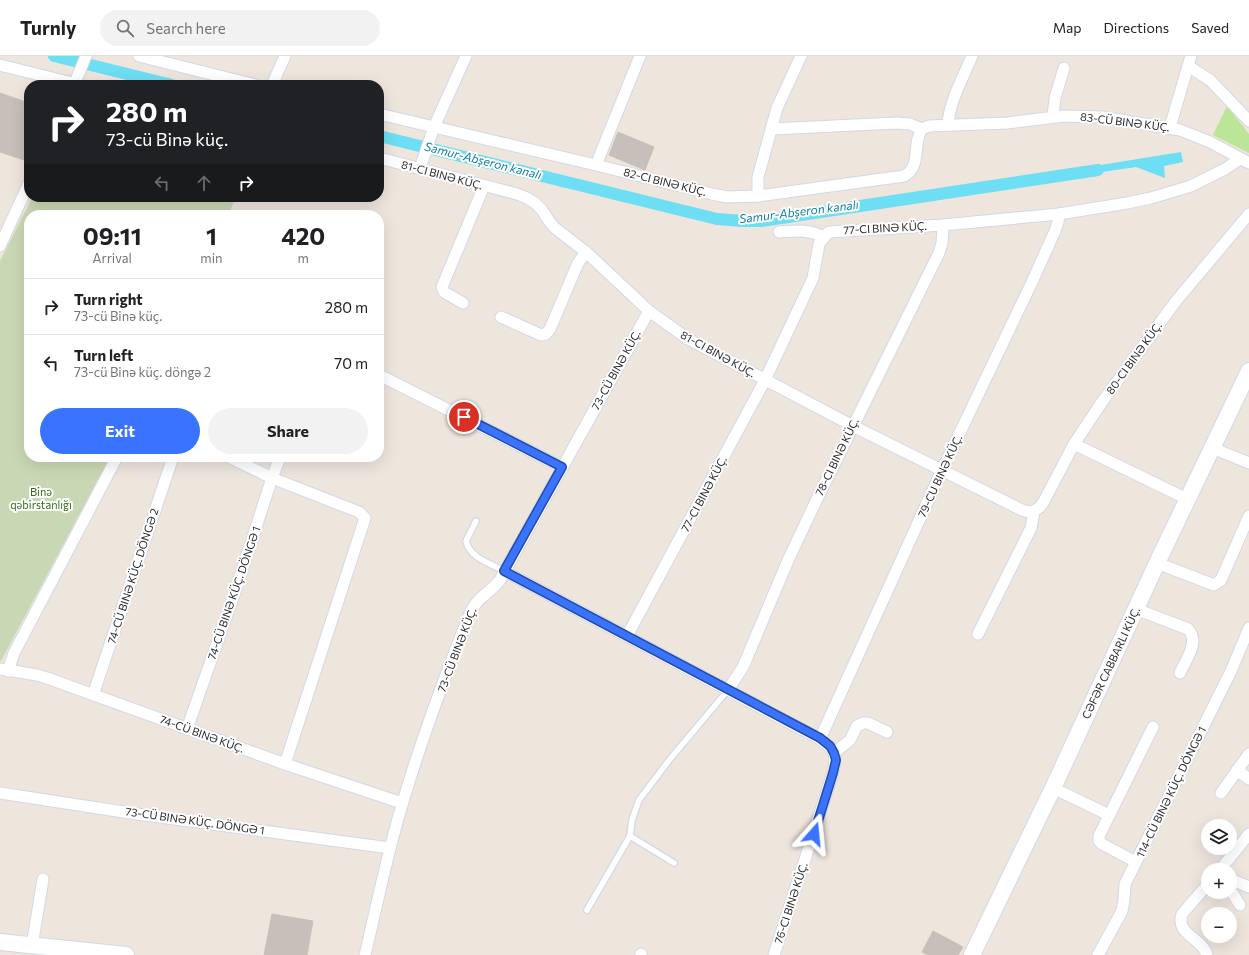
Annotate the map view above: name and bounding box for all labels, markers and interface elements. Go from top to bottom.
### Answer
search box [100,10,380,46]
text: Turnly [20,16,76,39]
icon: search [114,17,136,39]
text: Search here [146,19,226,37]
text: Map [1053,19,1082,36]
text: Directions [1104,19,1169,36]
text: Saved [1191,19,1229,36]
text: 280 m [106,94,187,128]
icon: right [40,96,92,148]
street label: 83-CÜ BINƏ KÜÇ. [1080,109,1171,133]
text: 73-cü Binə küç. [106,128,228,150]
water label: Samur-Abşeron kanalı [423,139,543,181]
street label: 81-CI BINƏ KÜÇ. [400,156,485,192]
street label: 82-CI BINƏ KÜÇ. [622,164,709,198]
icon: left [151,172,173,194]
icon: ahead [193,172,215,194]
icon: right [235,172,257,194]
water label: Samur-Abşeron kanalı [738,197,859,225]
street label: 77-CI BINƏ KÜÇ. [843,218,928,236]
text: 09:11 [83,221,142,250]
text: 1 [206,221,217,250]
text: 420 [281,221,325,250]
text: Arrival [92,250,132,266]
text: min [200,250,222,266]
text: m [298,250,309,266]
text: Turn right [74,290,143,308]
icon: right [40,296,62,318]
text: 280 m [325,298,368,316]
text: 73-cü Binə küç. [74,308,162,324]
street label: 80-CI BINƏ KÜÇ. [1102,318,1164,396]
street label: 73-CÜ BINƏ KÜÇ. [587,327,643,412]
street label: 81-CI BINƏ KÜÇ. [679,327,759,380]
text: Turn left [74,346,133,364]
icon: left [40,352,62,374]
text: 70 m [334,354,368,372]
text: 73-cü Binə küç. döngə 2 [74,364,211,380]
pin [447,400,481,434]
icon: arrive [453,406,475,428]
button: Exit [40,408,200,454]
button: Share [208,408,368,454]
street label: 78-CI BINƏ KÜÇ. [811,415,861,498]
street label: 79-CU BINƏ KÜÇ. [914,432,965,519]
street label: 77-CI BINƏ KÜÇ. [677,453,729,534]
park label: Binə qəbirstanlığı [10,485,72,511]
street label: 74-CÜ BINƏ KÜÇ. DÖNGƏ 2 [104,506,161,645]
street label: 74-CÜ BINƏ KÜÇ. DÖNGƏ 1 [204,524,262,661]
street label: CƏFƏR CABBARLI KÜÇ. [1078,604,1142,721]
street label: 73-CÜ BINƏ KÜÇ. [434,605,479,694]
street label: 74-CÜ BINƏ KÜÇ. [158,711,247,755]
street label: 114-CÜ BINƏ KÜÇ. DÖNGƏ 1 [1132,724,1208,859]
street label: 73-CÜ BINƏ KÜÇ. DÖNGƏ 1 [125,803,266,837]
position arrow [793,813,835,855]
map controls [1201,819,1237,943]
button: layers [1201,819,1237,855]
street label: 76-CI BINƏ KÜÇ. [770,860,810,945]
button: + [1201,863,1237,899]
button: − [1201,907,1237,943]

